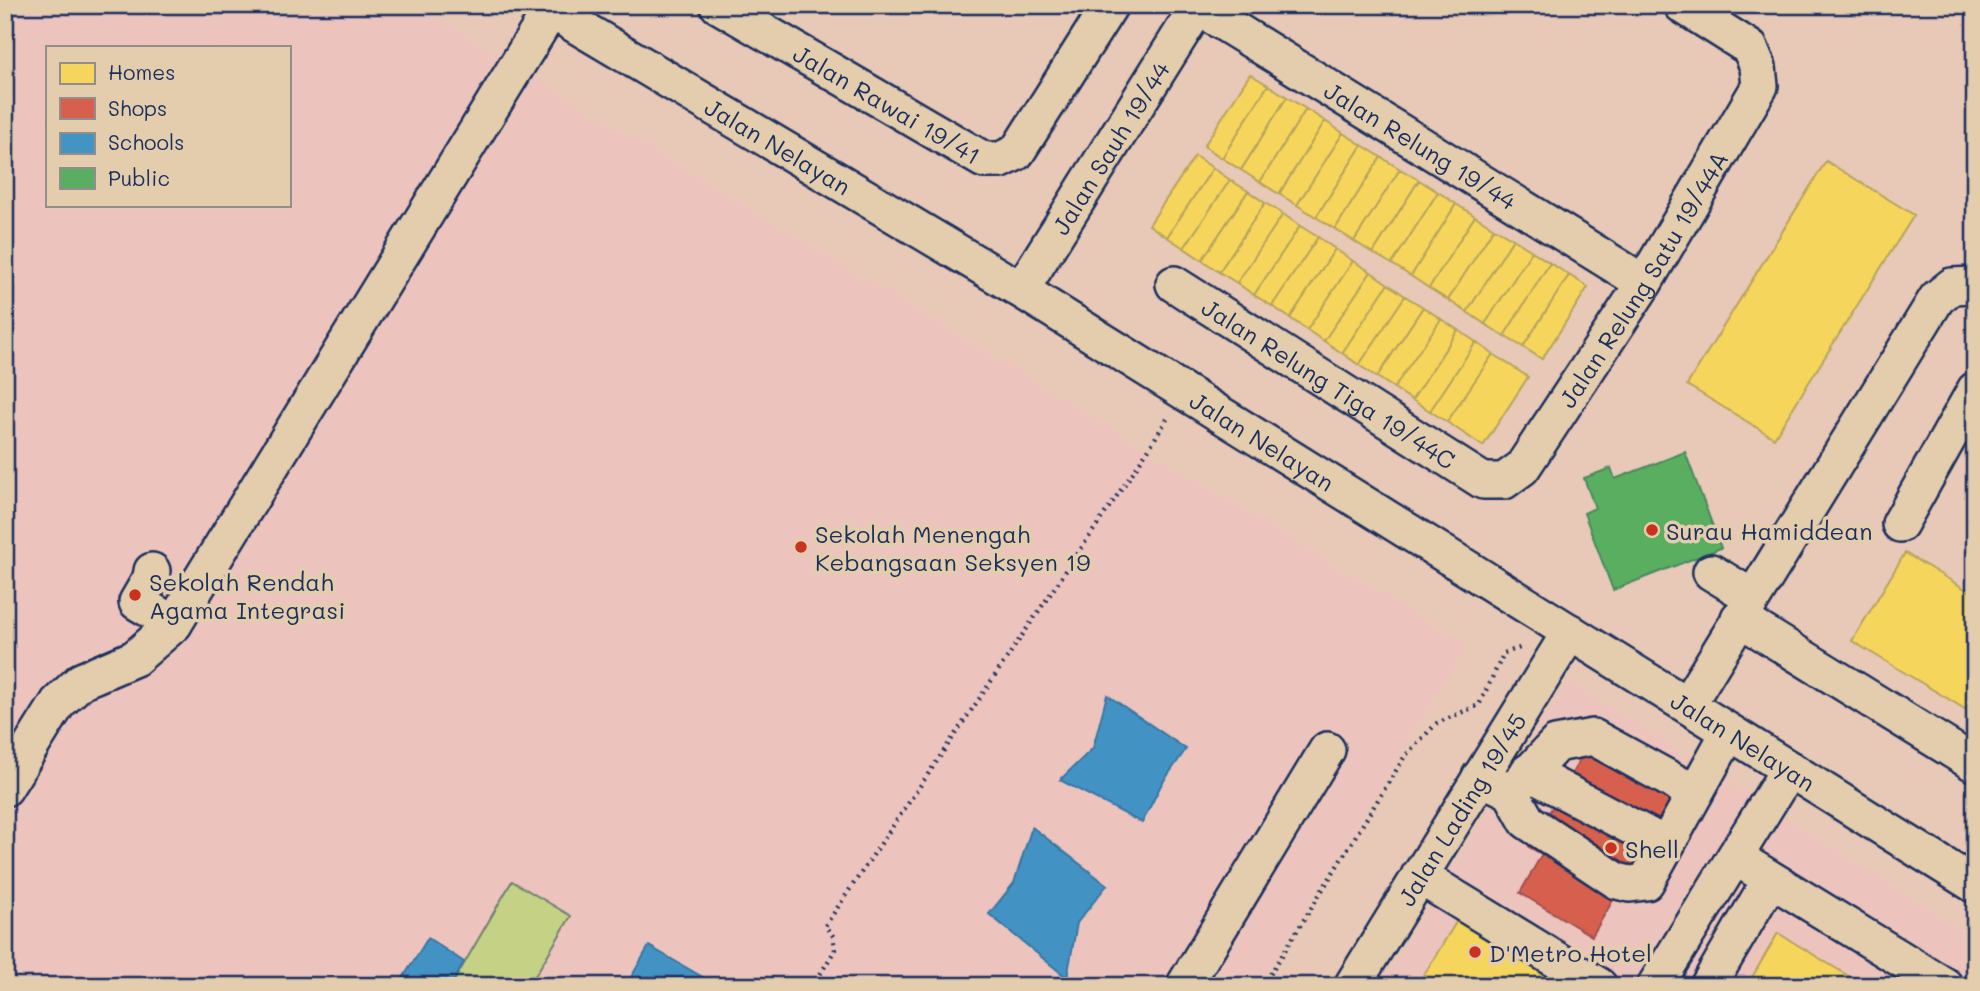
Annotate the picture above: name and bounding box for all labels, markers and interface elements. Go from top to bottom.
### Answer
street label: Jalan Rawai 19/41 [788,37,986,170]
legend [46,46,290,206]
street label: Jalan Sauh 19/44 [1044,55,1176,240]
text: Homes [108,58,175,85]
street label: Jalan Relung 19/44 [1319,74,1523,216]
street label: Jalan Nelayan [700,90,857,201]
text: Shops [108,94,167,121]
text: Schools [108,128,184,155]
street label: Jalan Relung Satu 19/44A [1551,145,1734,413]
text: Public [108,164,170,191]
street label: Jalan Relung Tiga 19/44C [1197,291,1462,475]
street label: Jalan Nelayan [1185,384,1340,497]
place label: Surau Hamiddean [1666,515,1873,546]
place label: Sekolah Menengah Kebangsaan Seksyen 19 [815,518,1090,577]
marker: Surau Hamiddean [1644,522,1660,538]
marker: Sekolah Menengah Kebangsaan Seksyen 19 [793,539,809,555]
place label: Sekolah Rendah Agama Integrasi [149,566,345,625]
marker: Sekolah Rendah Agama Integrasi [127,587,143,603]
street label: Jalan Nelayan [1666,684,1822,797]
street label: Jalan Lading 19/45 [1390,707,1532,911]
place label: Shell [1625,833,1679,864]
marker: Shell [1603,840,1619,856]
place label: D'Metro Hotel [1489,937,1652,968]
marker: D'Metro Hotel [1467,944,1483,960]

